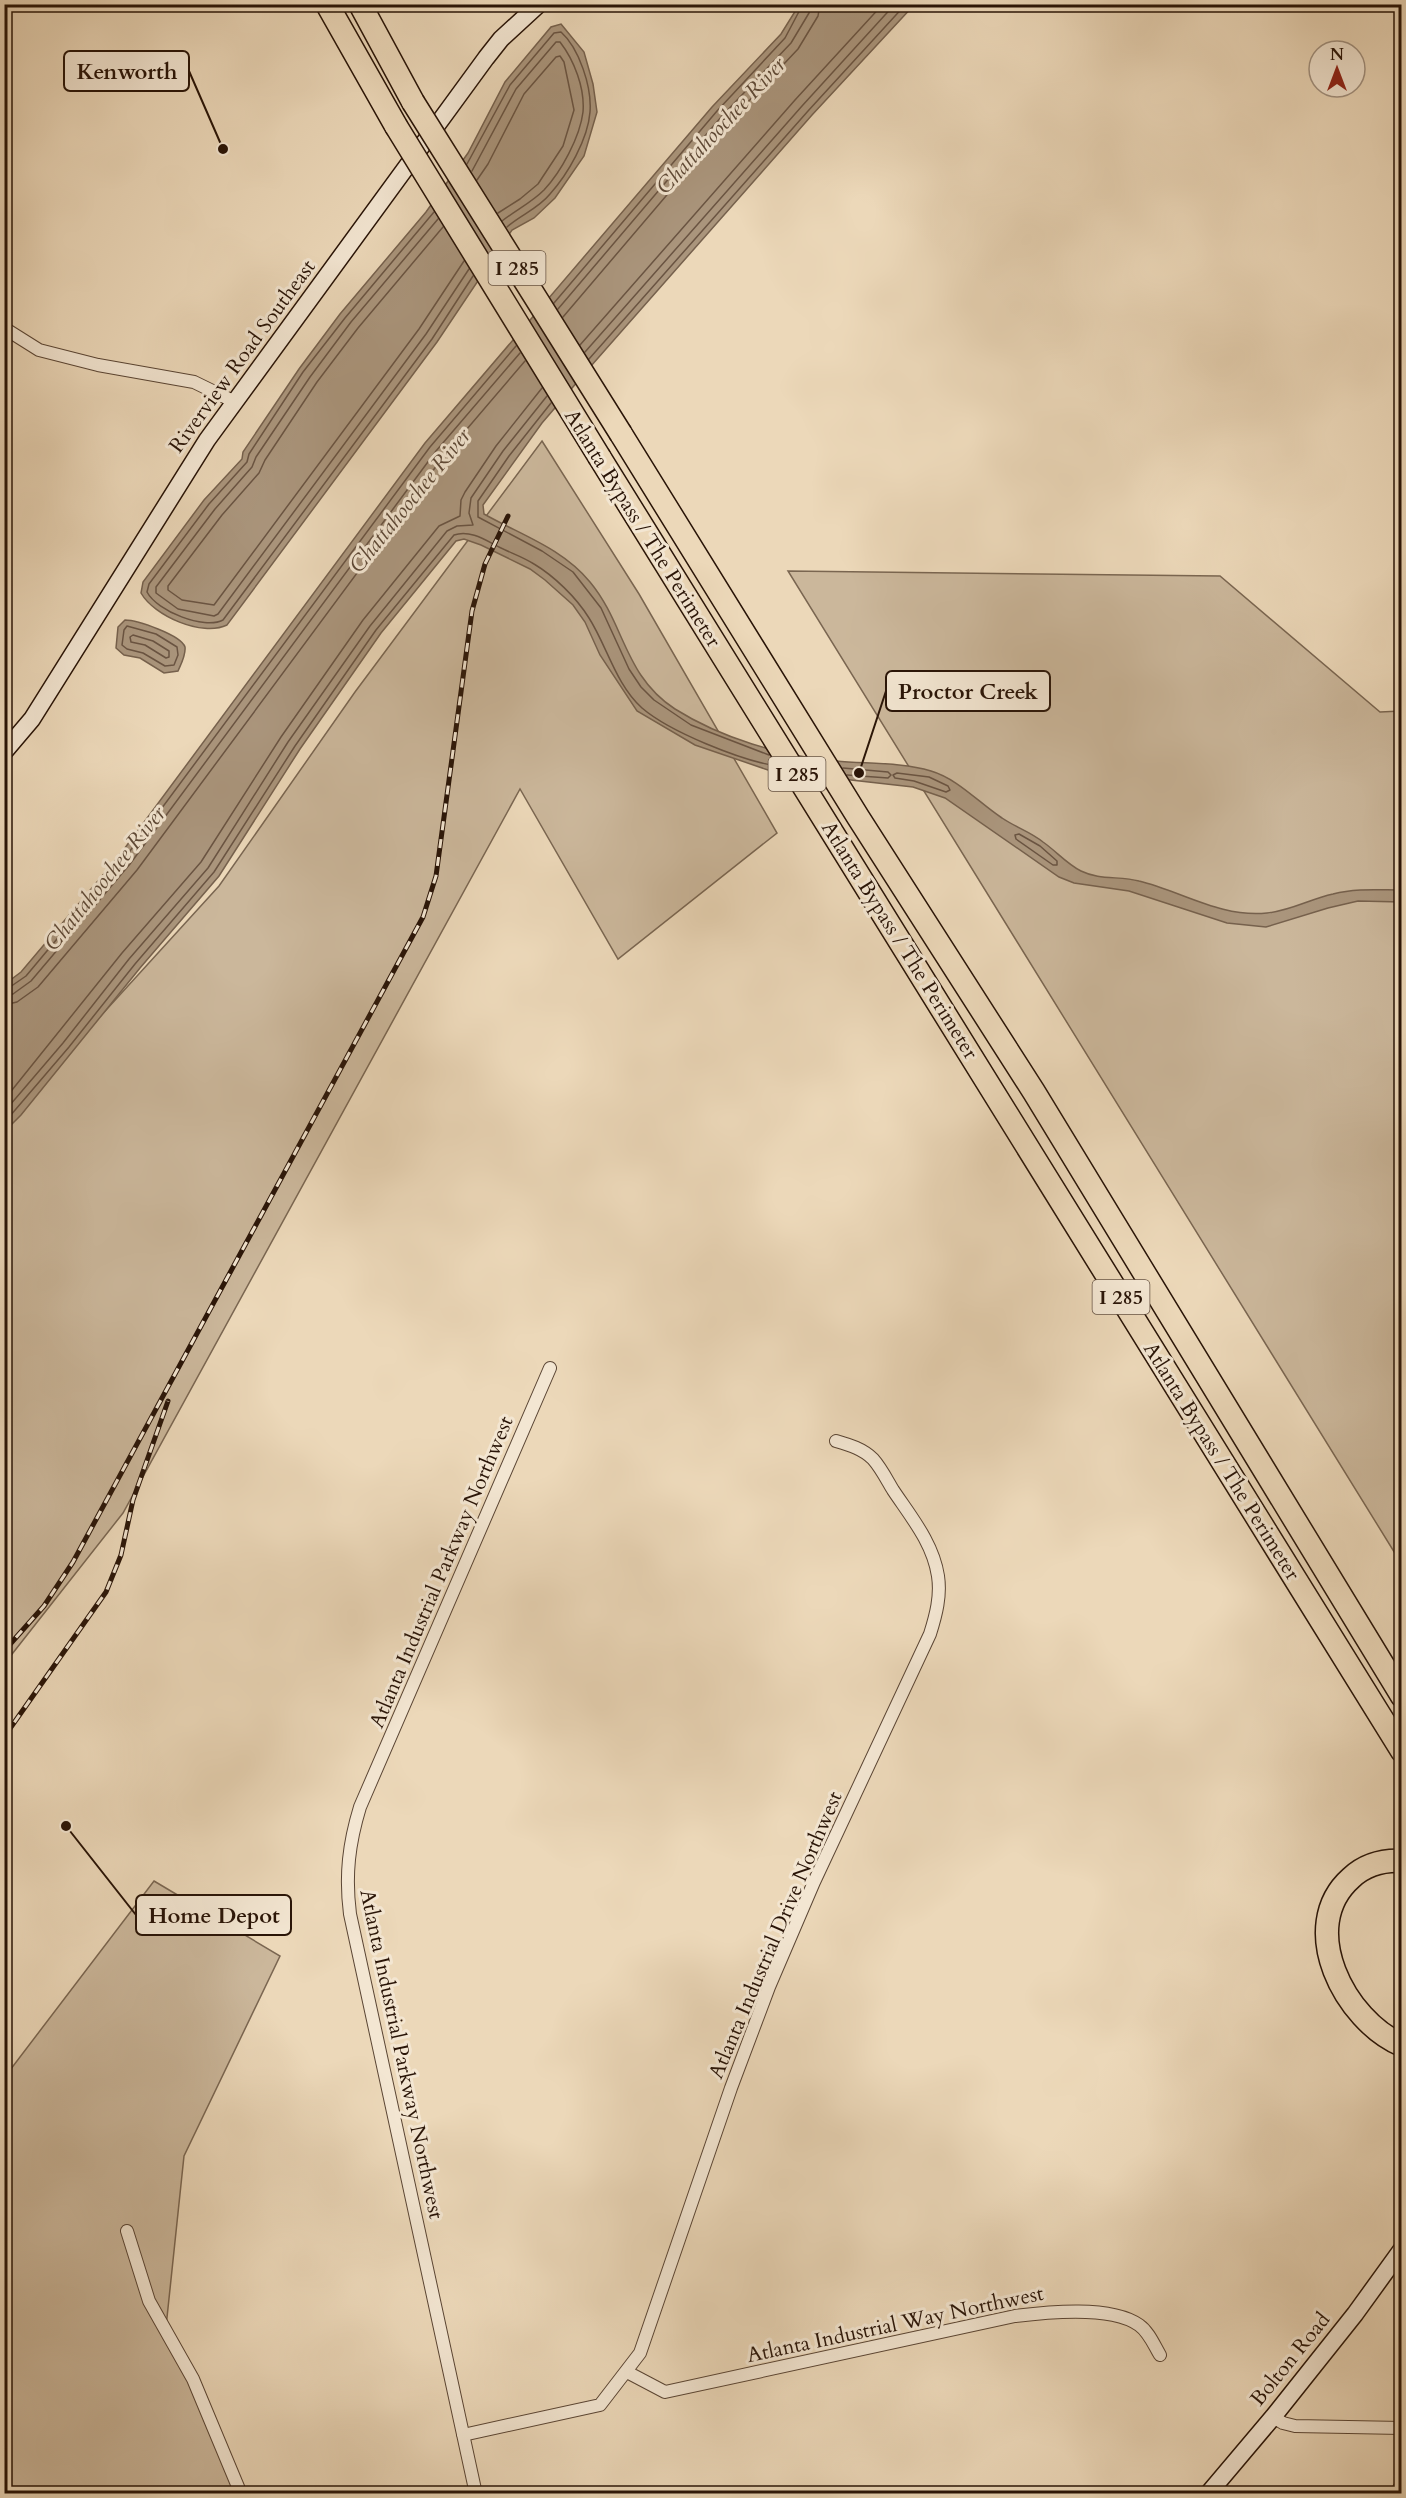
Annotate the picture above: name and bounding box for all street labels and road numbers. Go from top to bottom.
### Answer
road number: I 285 [488,251,546,285]
street label: Riverview Road Southeast [162,253,323,459]
street label: Atlanta Bypass / The Perimeter [557,404,728,653]
road number: I 285 [768,757,826,791]
street label: Atlanta Bypass / The Perimeter [814,816,985,1065]
road number: I 285 [1092,1280,1150,1314]
street label: Atlanta Bypass / The Perimeter [1136,1337,1307,1586]
street label: Atlanta Industrial Parkway Northwest [362,1411,521,1733]
street label: Atlanta Industrial Drive Northwest [702,1787,849,2083]
street label: Atlanta Industrial Parkway Northwest [352,1887,451,2222]
street label: Atlanta Industrial Way Northwest [744,2279,1046,2370]
street label: Bolton Road [1244,2306,1337,2412]

